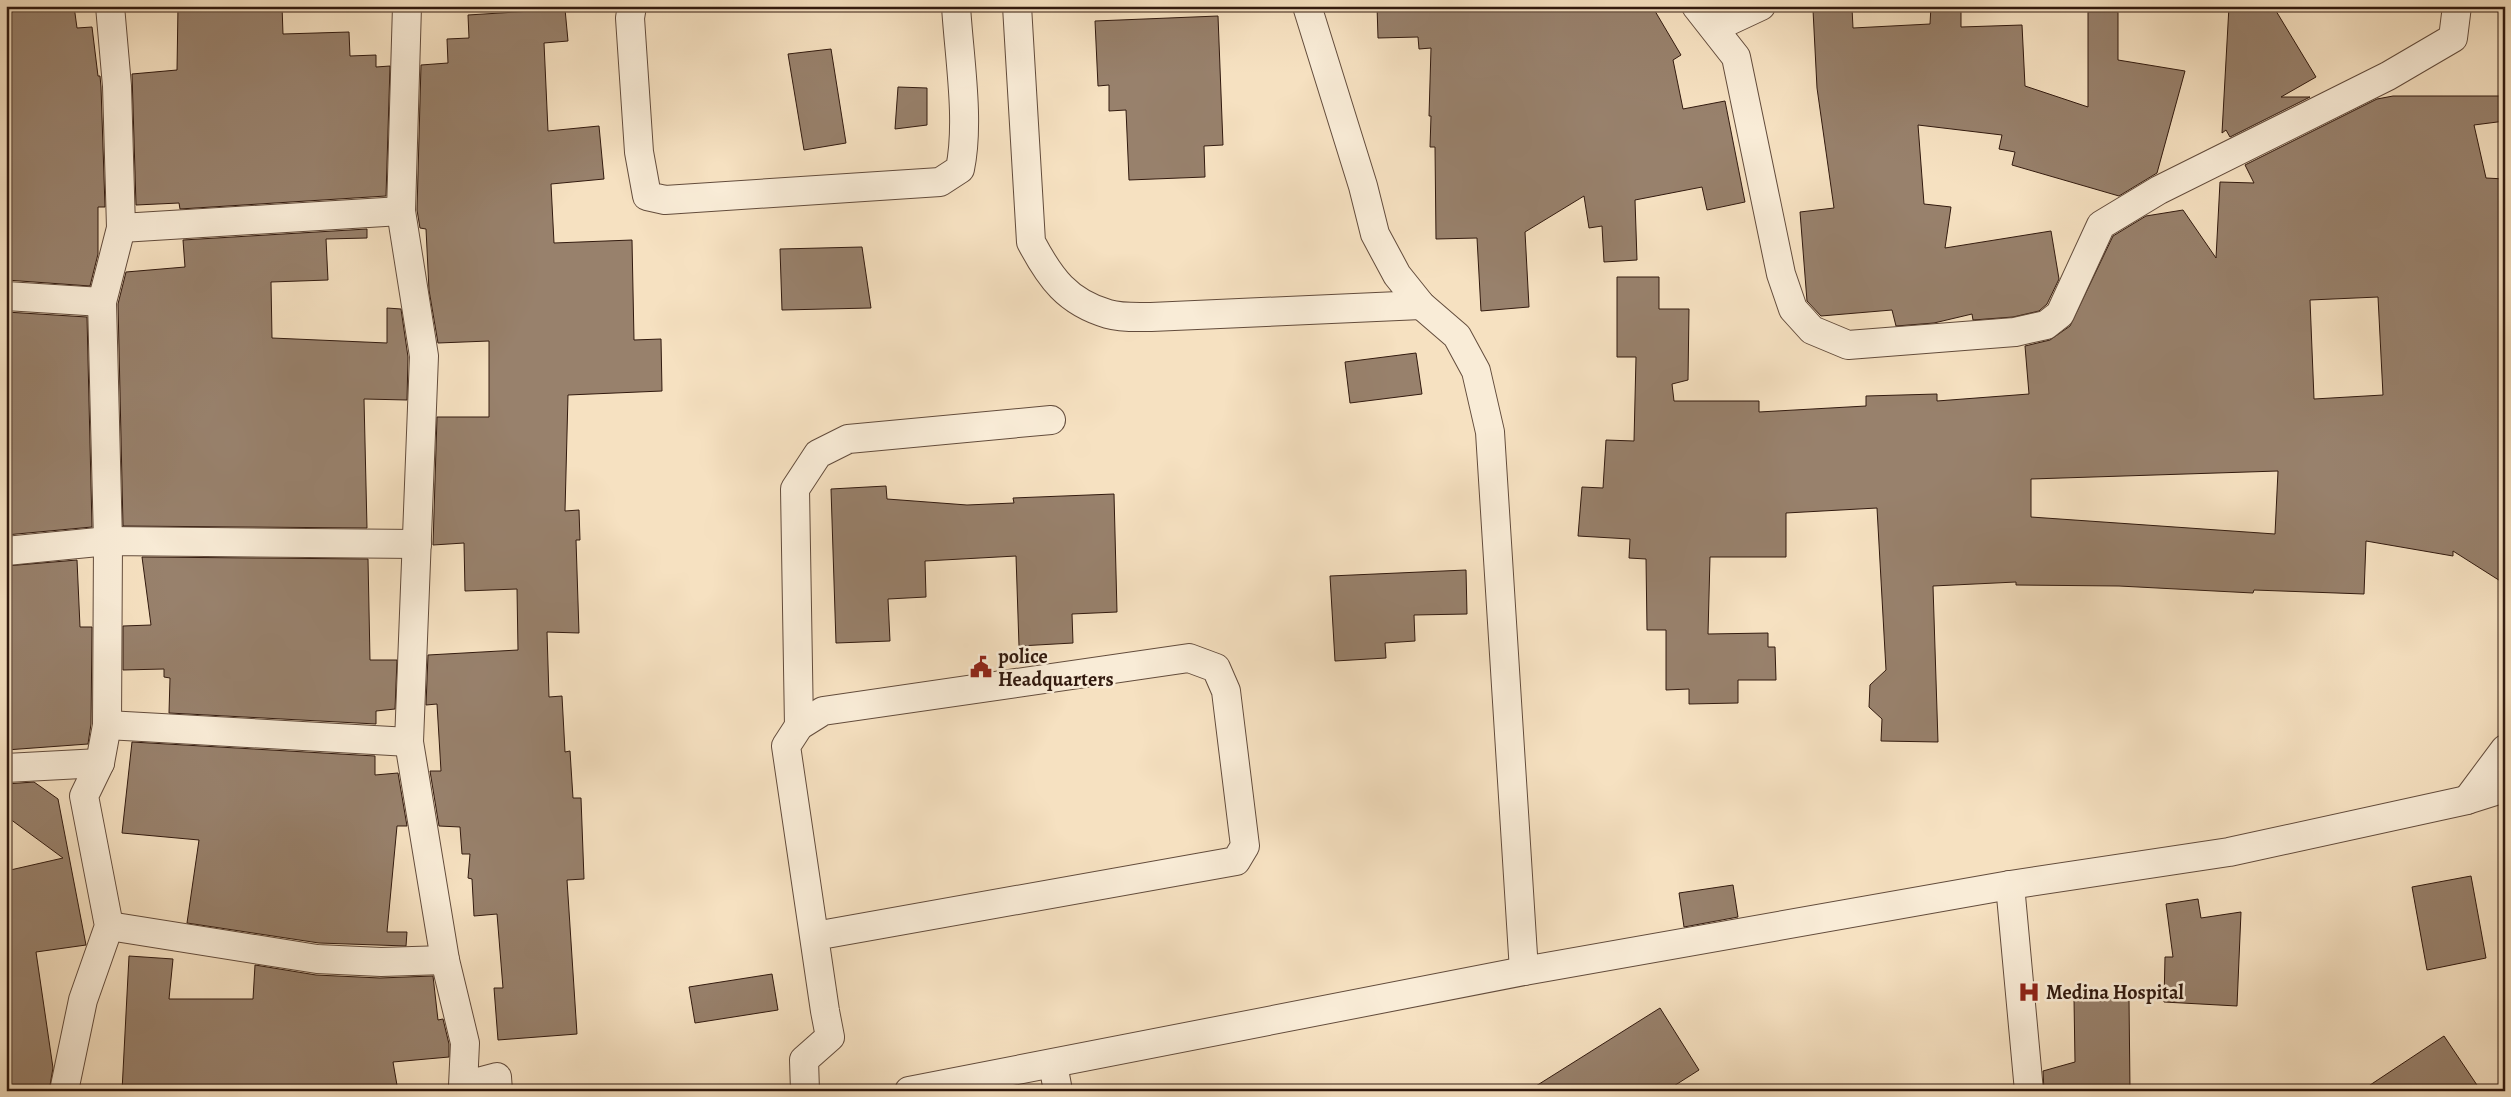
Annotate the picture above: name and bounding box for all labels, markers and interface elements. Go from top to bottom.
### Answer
place label: police Headquarters [998,643,1114,693]
public building icon: police Headquarters [968,654,994,680]
hospital icon: Medina Hospital [2016,979,2042,1005]
place label: Medina Hospital [2046,979,2185,1006]

